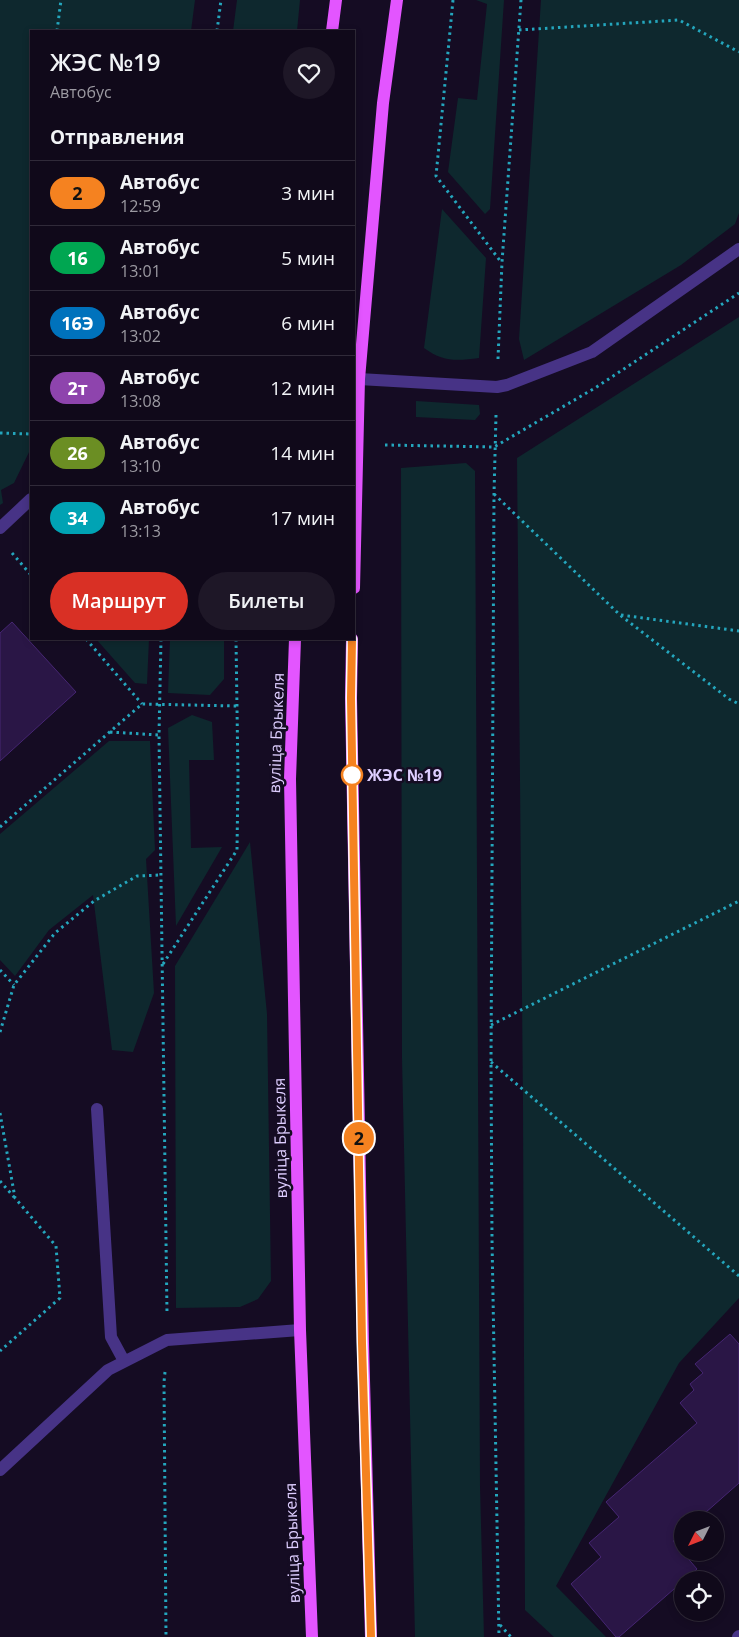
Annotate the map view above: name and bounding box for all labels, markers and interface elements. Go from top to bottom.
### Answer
text: ЖЭС №19 [50,45,160,78]
button: heart [283,47,335,99]
text: Автобус [50,81,112,103]
text: Отправления [50,124,184,150]
text: Автобус [120,169,200,195]
text: 3 мин [281,180,335,206]
text: 2 [72,181,83,205]
text: 12:59 [120,195,161,217]
text: Автобус [120,234,200,260]
text: 5 мин [281,245,335,271]
text: 16 [67,246,88,270]
text: 13:01 [120,260,161,282]
text: Автобус [120,299,200,325]
text: 6 мин [281,310,335,336]
text: 16Э [61,311,94,335]
text: 13:02 [120,325,161,347]
text: Автобус [120,364,200,390]
text: 12 мин [270,375,335,401]
text: 2т [67,376,88,400]
text: 13:08 [120,390,161,412]
text: Автобус [120,429,200,455]
text: 14 мин [270,440,335,466]
text: 26 [67,441,88,465]
text: 13:10 [120,455,161,477]
text: Автобус [120,494,200,520]
text: 17 мин [270,505,335,531]
text: 34 [67,506,88,530]
text: 13:13 [120,520,161,542]
button: Маршрут [50,572,188,630]
button: Билеты [198,572,335,630]
street label: вуліца Брыкеля [263,672,289,794]
marker: ЖЭС №19 [341,764,363,786]
place label: ЖЭС №19 [367,764,442,786]
street label: вуліца Брыкеля [268,1078,292,1198]
line badge: 2 [343,1122,375,1154]
text: 2 [354,1126,364,1150]
street label: вуліца Брыкеля [279,1482,305,1604]
north arrow [674,1511,724,1561]
map controls [674,1511,724,1621]
button: locate [674,1571,724,1621]

